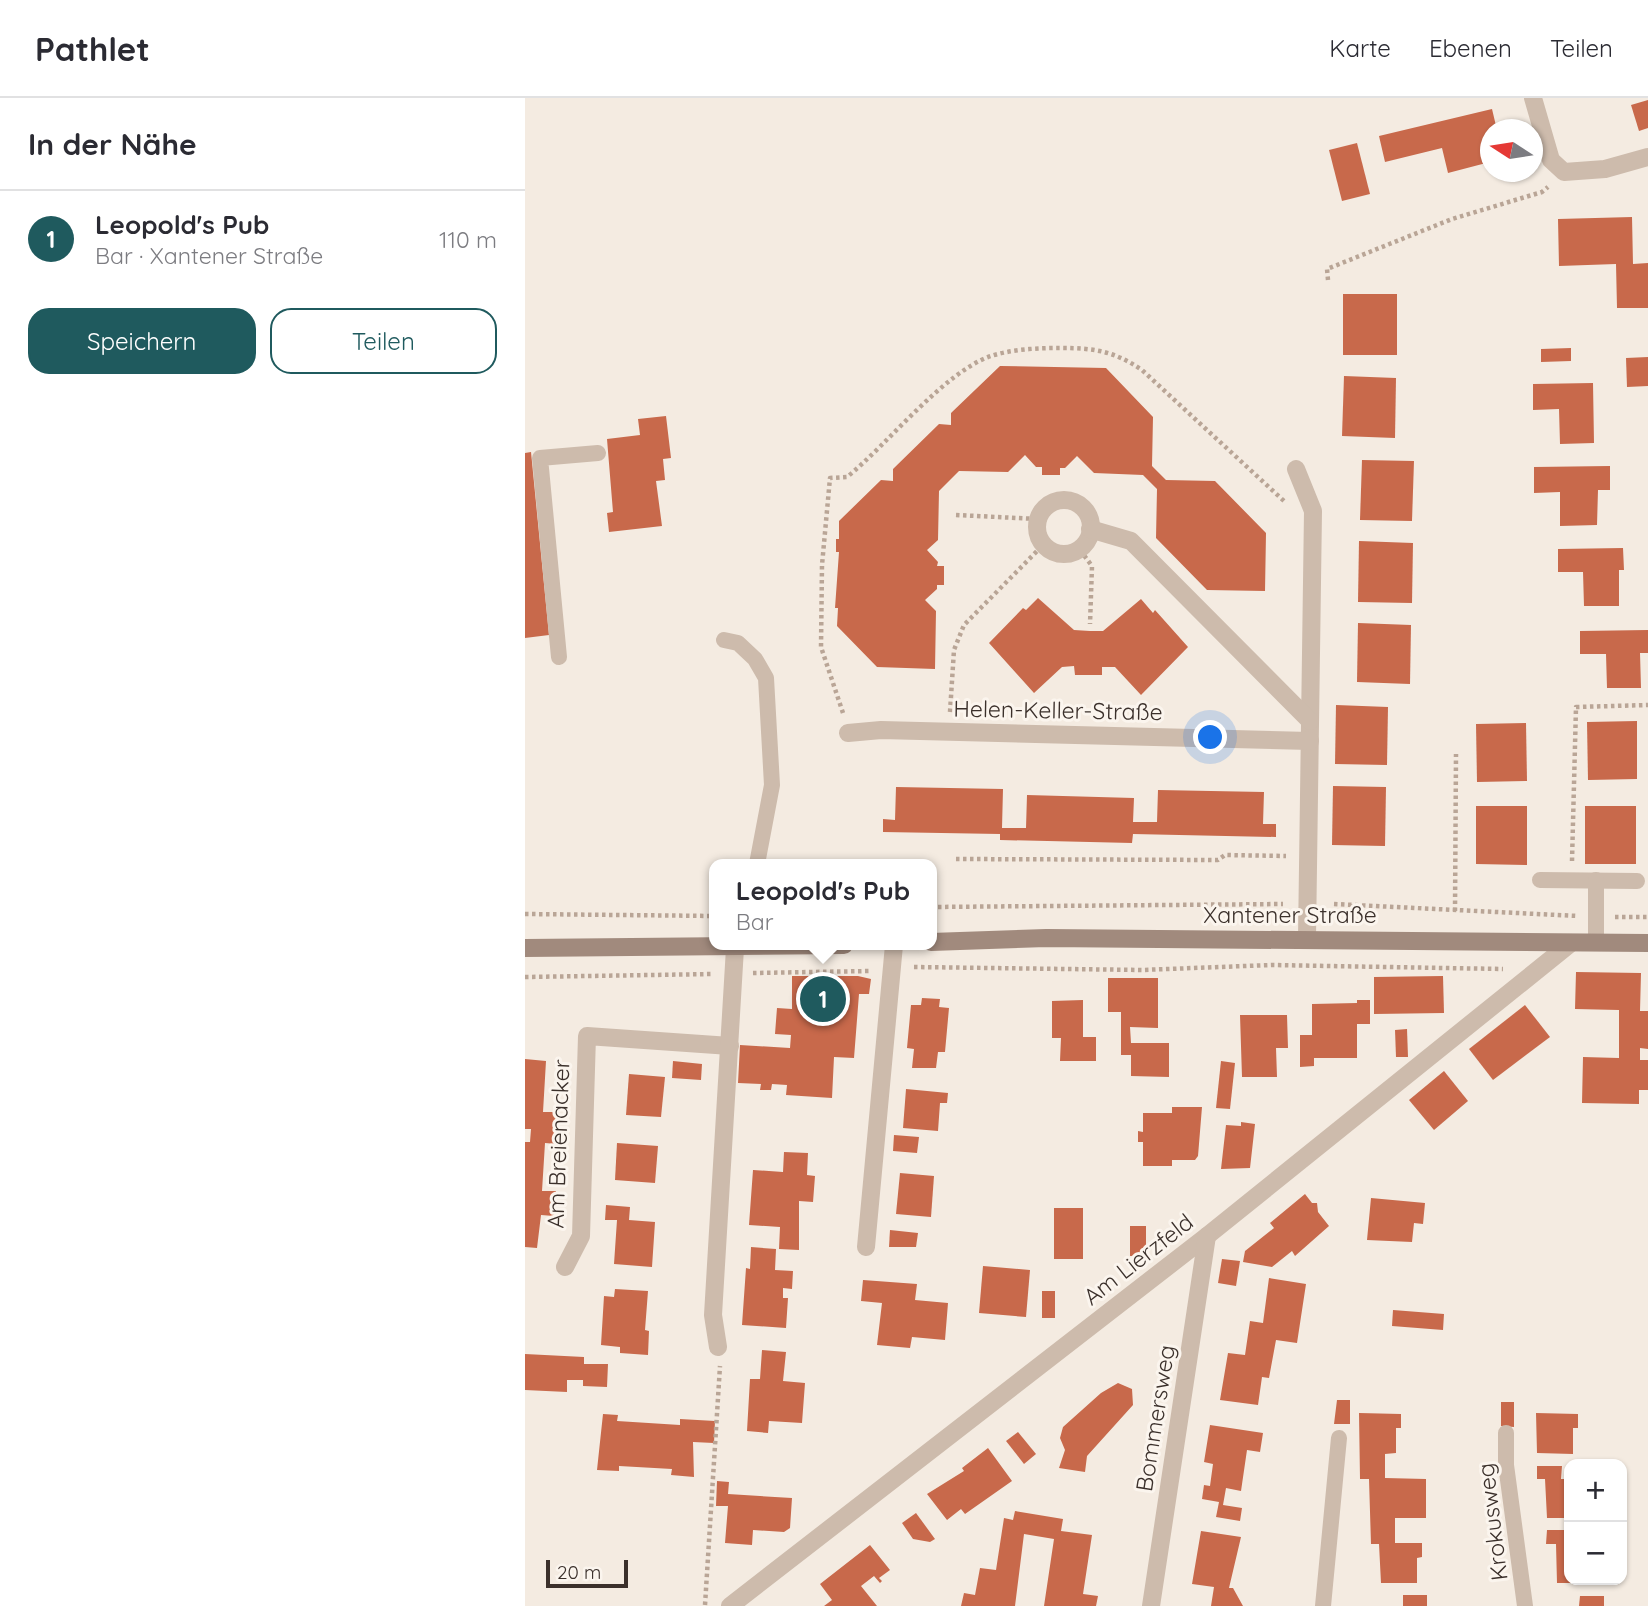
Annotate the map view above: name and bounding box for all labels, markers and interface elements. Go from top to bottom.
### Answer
text: Pathlet [35,28,150,69]
text: Karte [1329,33,1391,63]
text: Ebenen [1429,33,1512,63]
text: Teilen [1550,33,1613,63]
north arrow [1480,119,1543,182]
text: In der Nähe [28,125,197,163]
text: Leopold's Pub [95,208,269,241]
text: 1 [47,225,55,254]
text: 110 m [439,225,497,254]
text: Bar · Xantener Straße [95,241,323,270]
button: Speichern [28,308,256,374]
button: Teilen [270,308,497,374]
street label: Helen-Keller-Straße [953,694,1163,726]
your location [1193,720,1227,754]
popup [709,859,937,950]
text: Leopold's Pub [736,874,910,907]
street label: Xantener Straße [1203,900,1377,929]
text: Bar [736,907,774,936]
pin: 1 [800,973,846,1025]
street label: Am Breienacker [541,1059,575,1229]
street label: Am Lierzfeld [1077,1207,1199,1311]
street label: Bommersweg [1129,1343,1181,1493]
map controls [1564,1459,1627,1585]
button: + [1564,1459,1627,1522]
street label: Krokusweg [1470,1462,1514,1582]
button: − [1564,1522,1627,1585]
scale bar [546,1557,628,1589]
text: 20 m [557,1560,601,1584]

